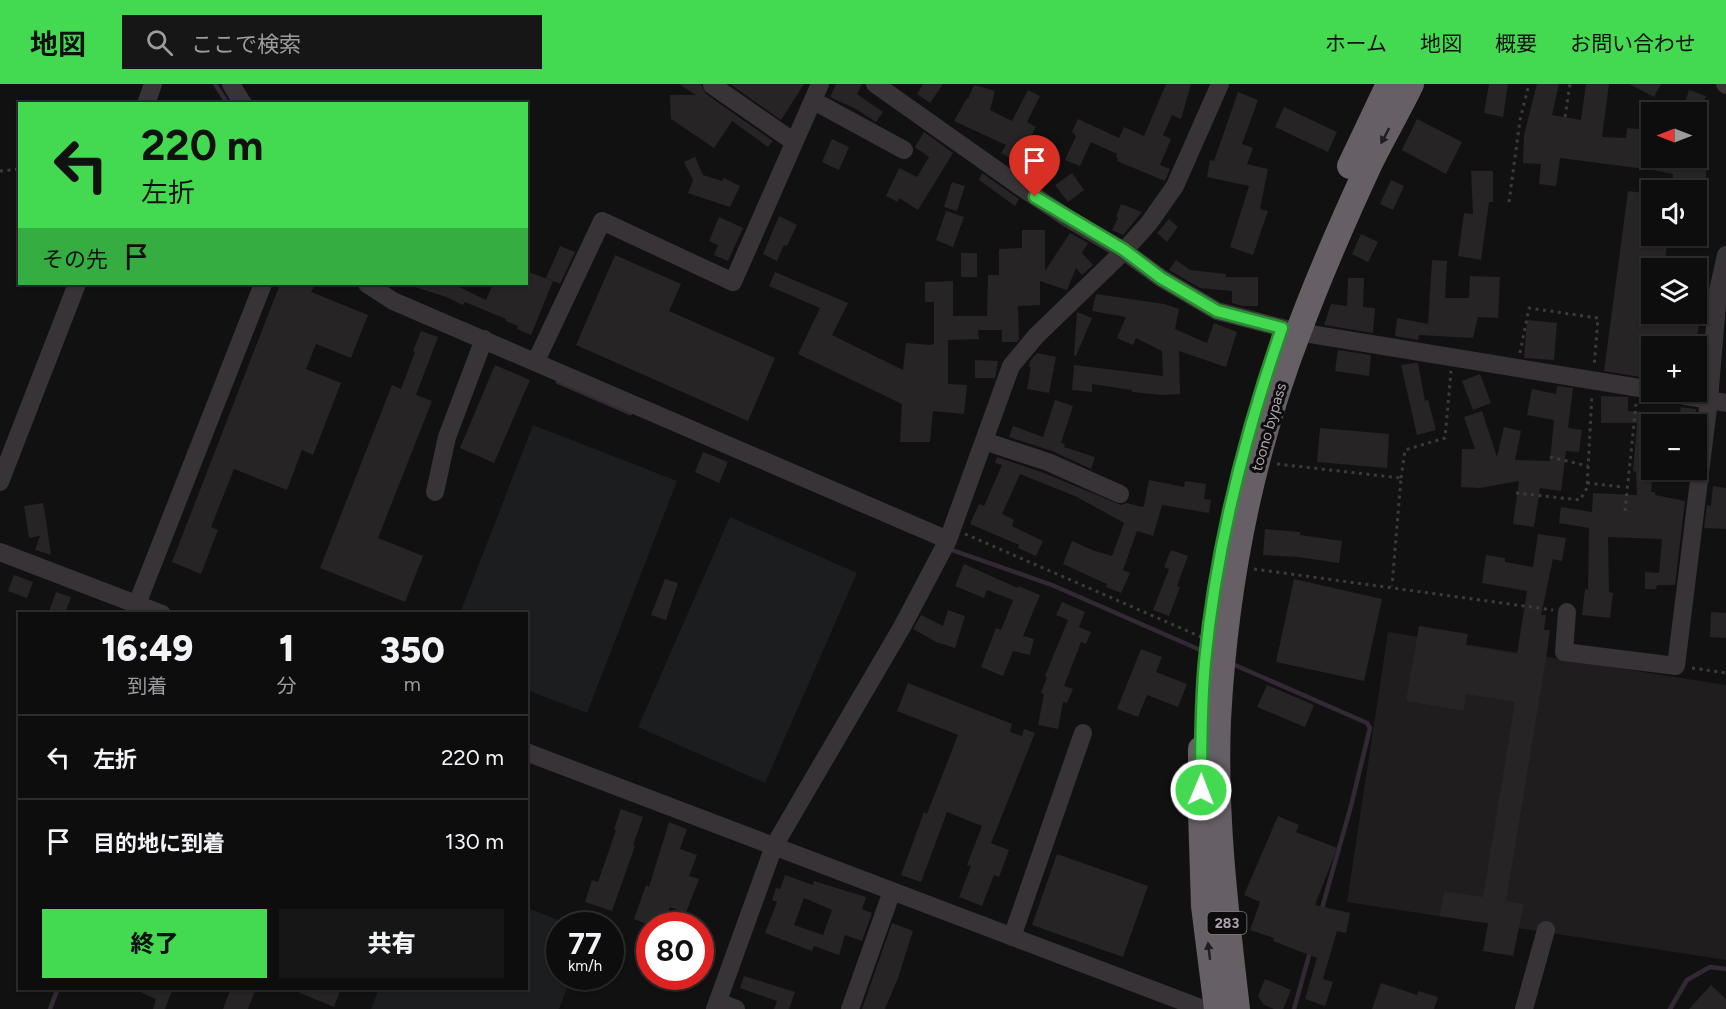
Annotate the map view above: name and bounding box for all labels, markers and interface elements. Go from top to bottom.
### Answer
search box [122,15,542,69]
icon: search [143,26,176,59]
text: 地図 [30,27,86,61]
text: ここで検索 [191,31,301,58]
text: ホーム [1325,31,1387,56]
text: 地図 [1420,31,1462,56]
text: 概要 [1495,31,1537,56]
text: お問い合わせ [1570,31,1696,56]
north arrow [1641,102,1707,168]
map controls [1641,102,1707,480]
text: 220 m [141,120,263,171]
icon: left [42,126,120,204]
one-way arrow [1380,127,1390,145]
pin [1009,135,1060,197]
icon: arrive [1018,144,1051,177]
text: 左折 [141,176,195,209]
button: sound [1641,180,1707,246]
icon: arrive [120,240,153,273]
text: その先 [42,246,108,273]
button: layers [1641,258,1707,324]
button: + [1641,336,1707,402]
street label: toono bypass [1248,381,1290,473]
button: − [1641,414,1707,480]
text: 16:49 [101,627,193,670]
text: 1 [279,627,294,670]
text: 350 [380,629,445,672]
text: m [404,672,421,696]
text: 到着 [127,674,167,698]
text: 分 [277,674,297,698]
icon: left [42,741,75,774]
text: 220 m [441,744,504,771]
text: 左折 [93,746,137,773]
position arrow [1169,758,1233,822]
icon: arrive [42,825,75,858]
text: 130 m [445,828,504,855]
text: 目的地に到着 [93,830,225,857]
button: 終了 [42,909,267,978]
button: 共有 [279,909,504,978]
speed limit sign: 80 [636,912,714,990]
road number: 283 [1208,912,1246,934]
text: 77 [568,925,602,962]
one-way arrow [1205,941,1214,960]
text: km/h [568,957,602,975]

